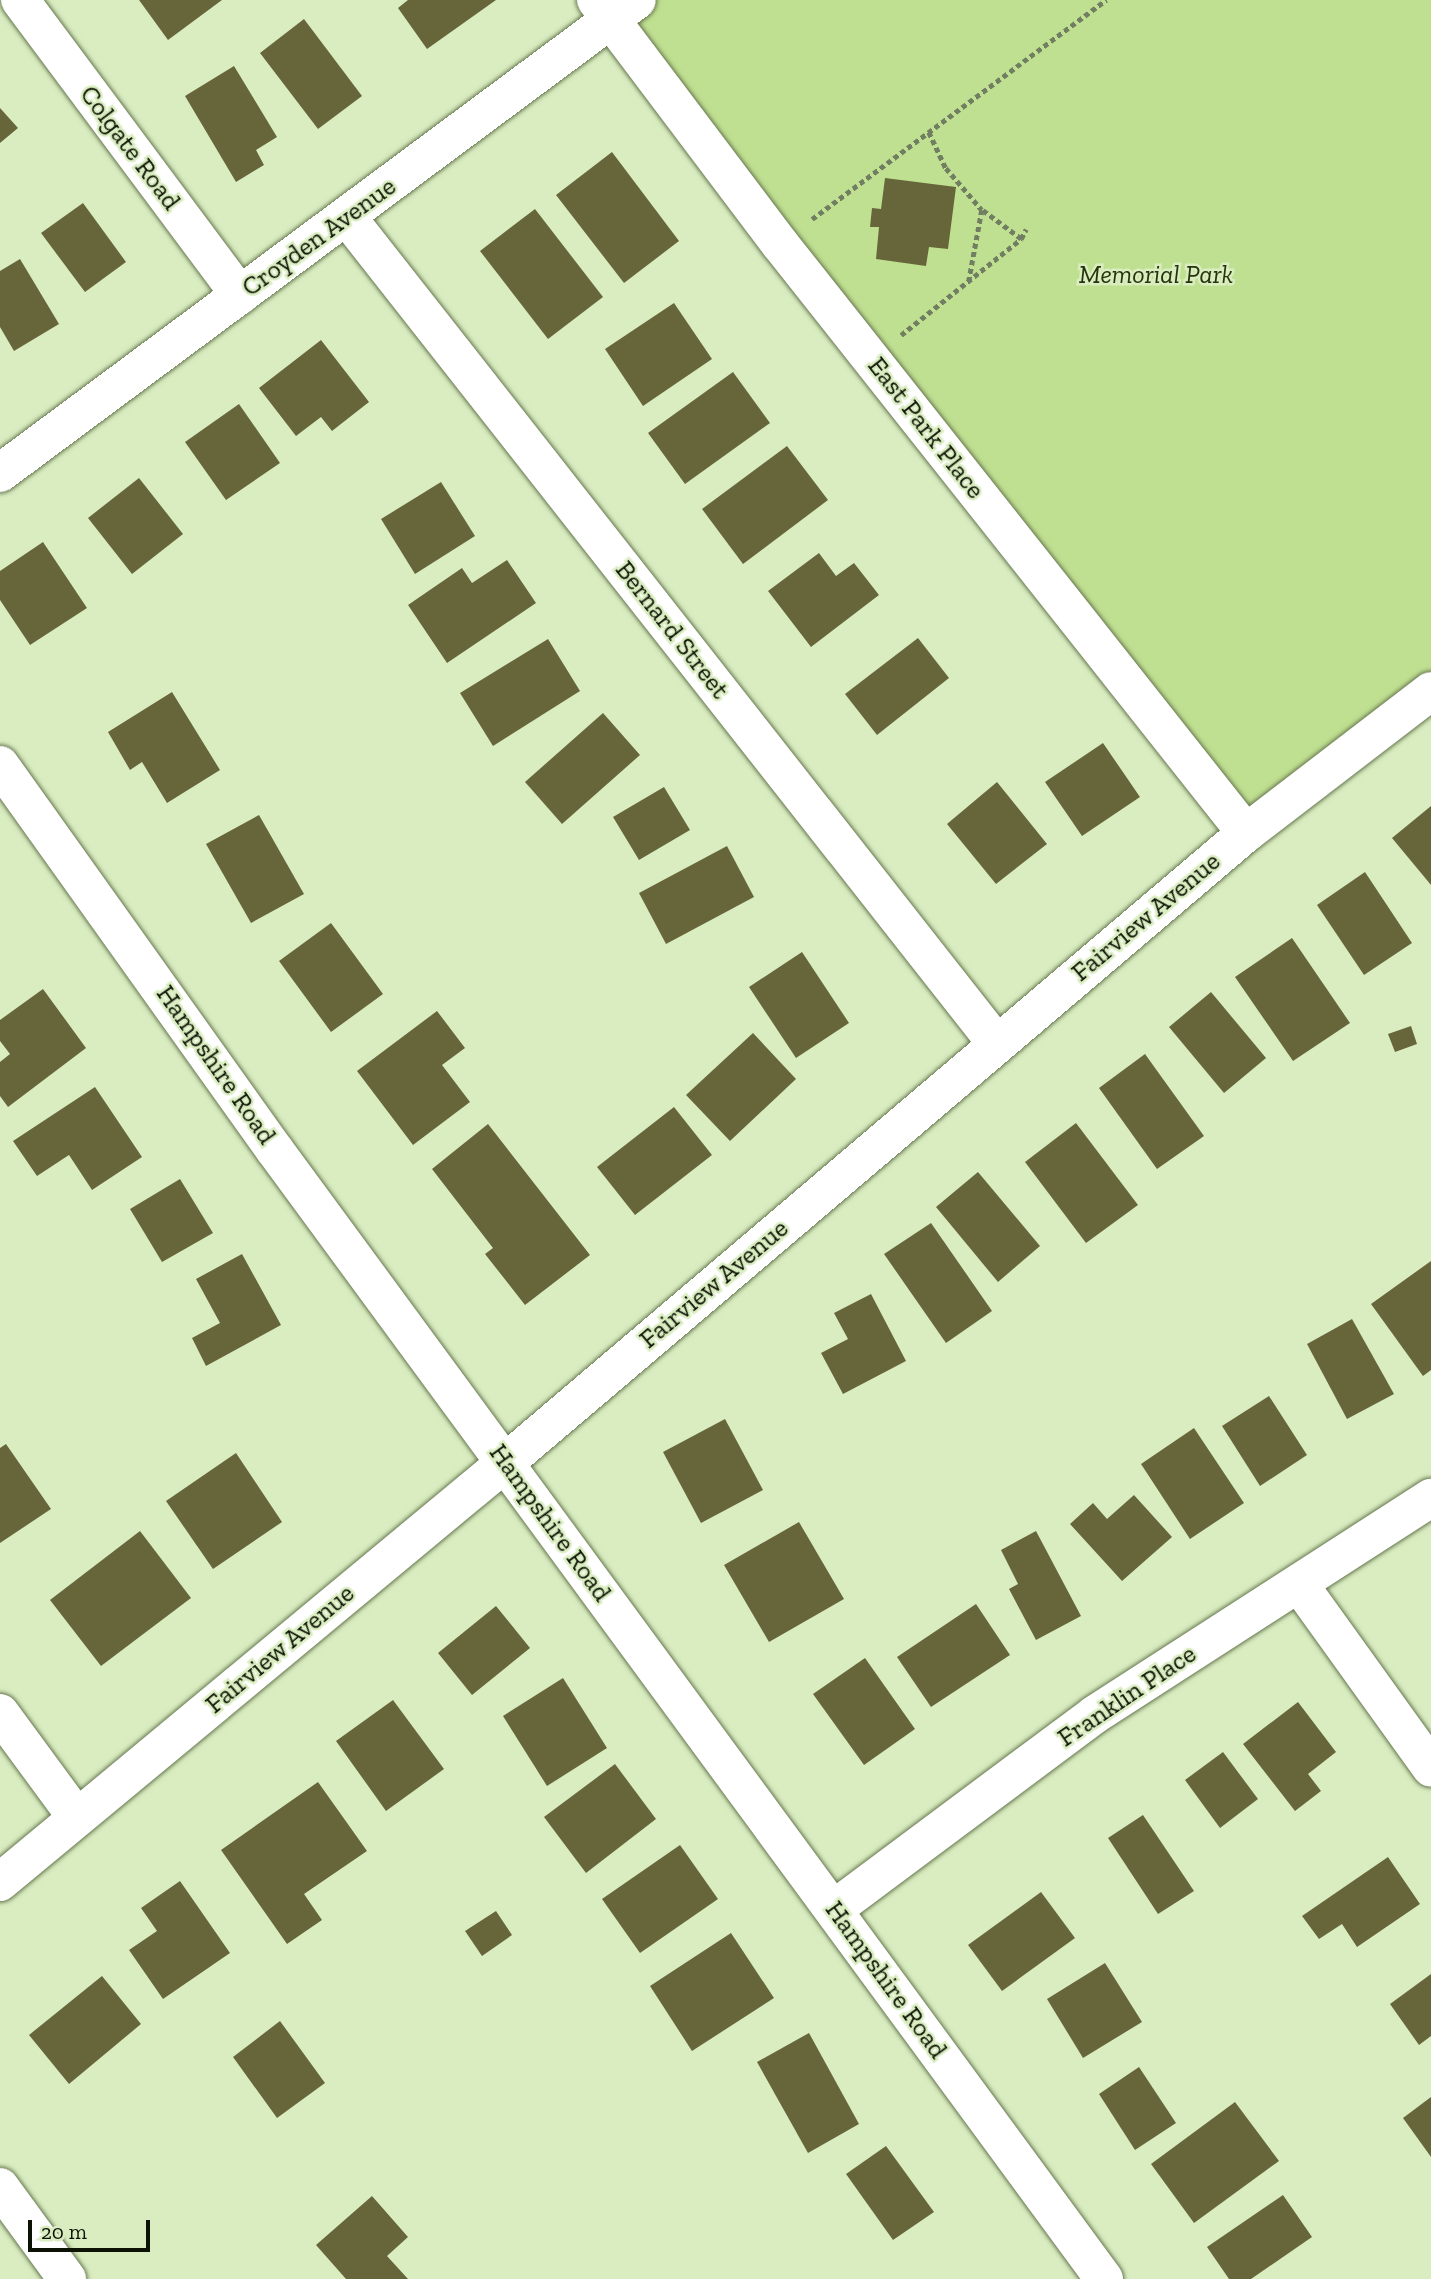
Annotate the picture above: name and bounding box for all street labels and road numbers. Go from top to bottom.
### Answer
street label: Colgate Road [73,80,187,216]
street label: Croyden Avenue [236,171,402,303]
street label: East Park Place [861,351,991,505]
street label: Bernard Street [609,555,735,705]
street label: Fairview Avenue [1065,845,1227,989]
street label: Hampshire Road [150,980,282,1150]
street label: Fairview Avenue [633,1212,795,1356]
street label: Hampshire Road [482,1438,618,1608]
street label: Fairview Avenue [199,1577,361,1721]
street label: Franklin Place [1052,1638,1202,1754]
street label: Hampshire Road [818,1895,954,2065]

